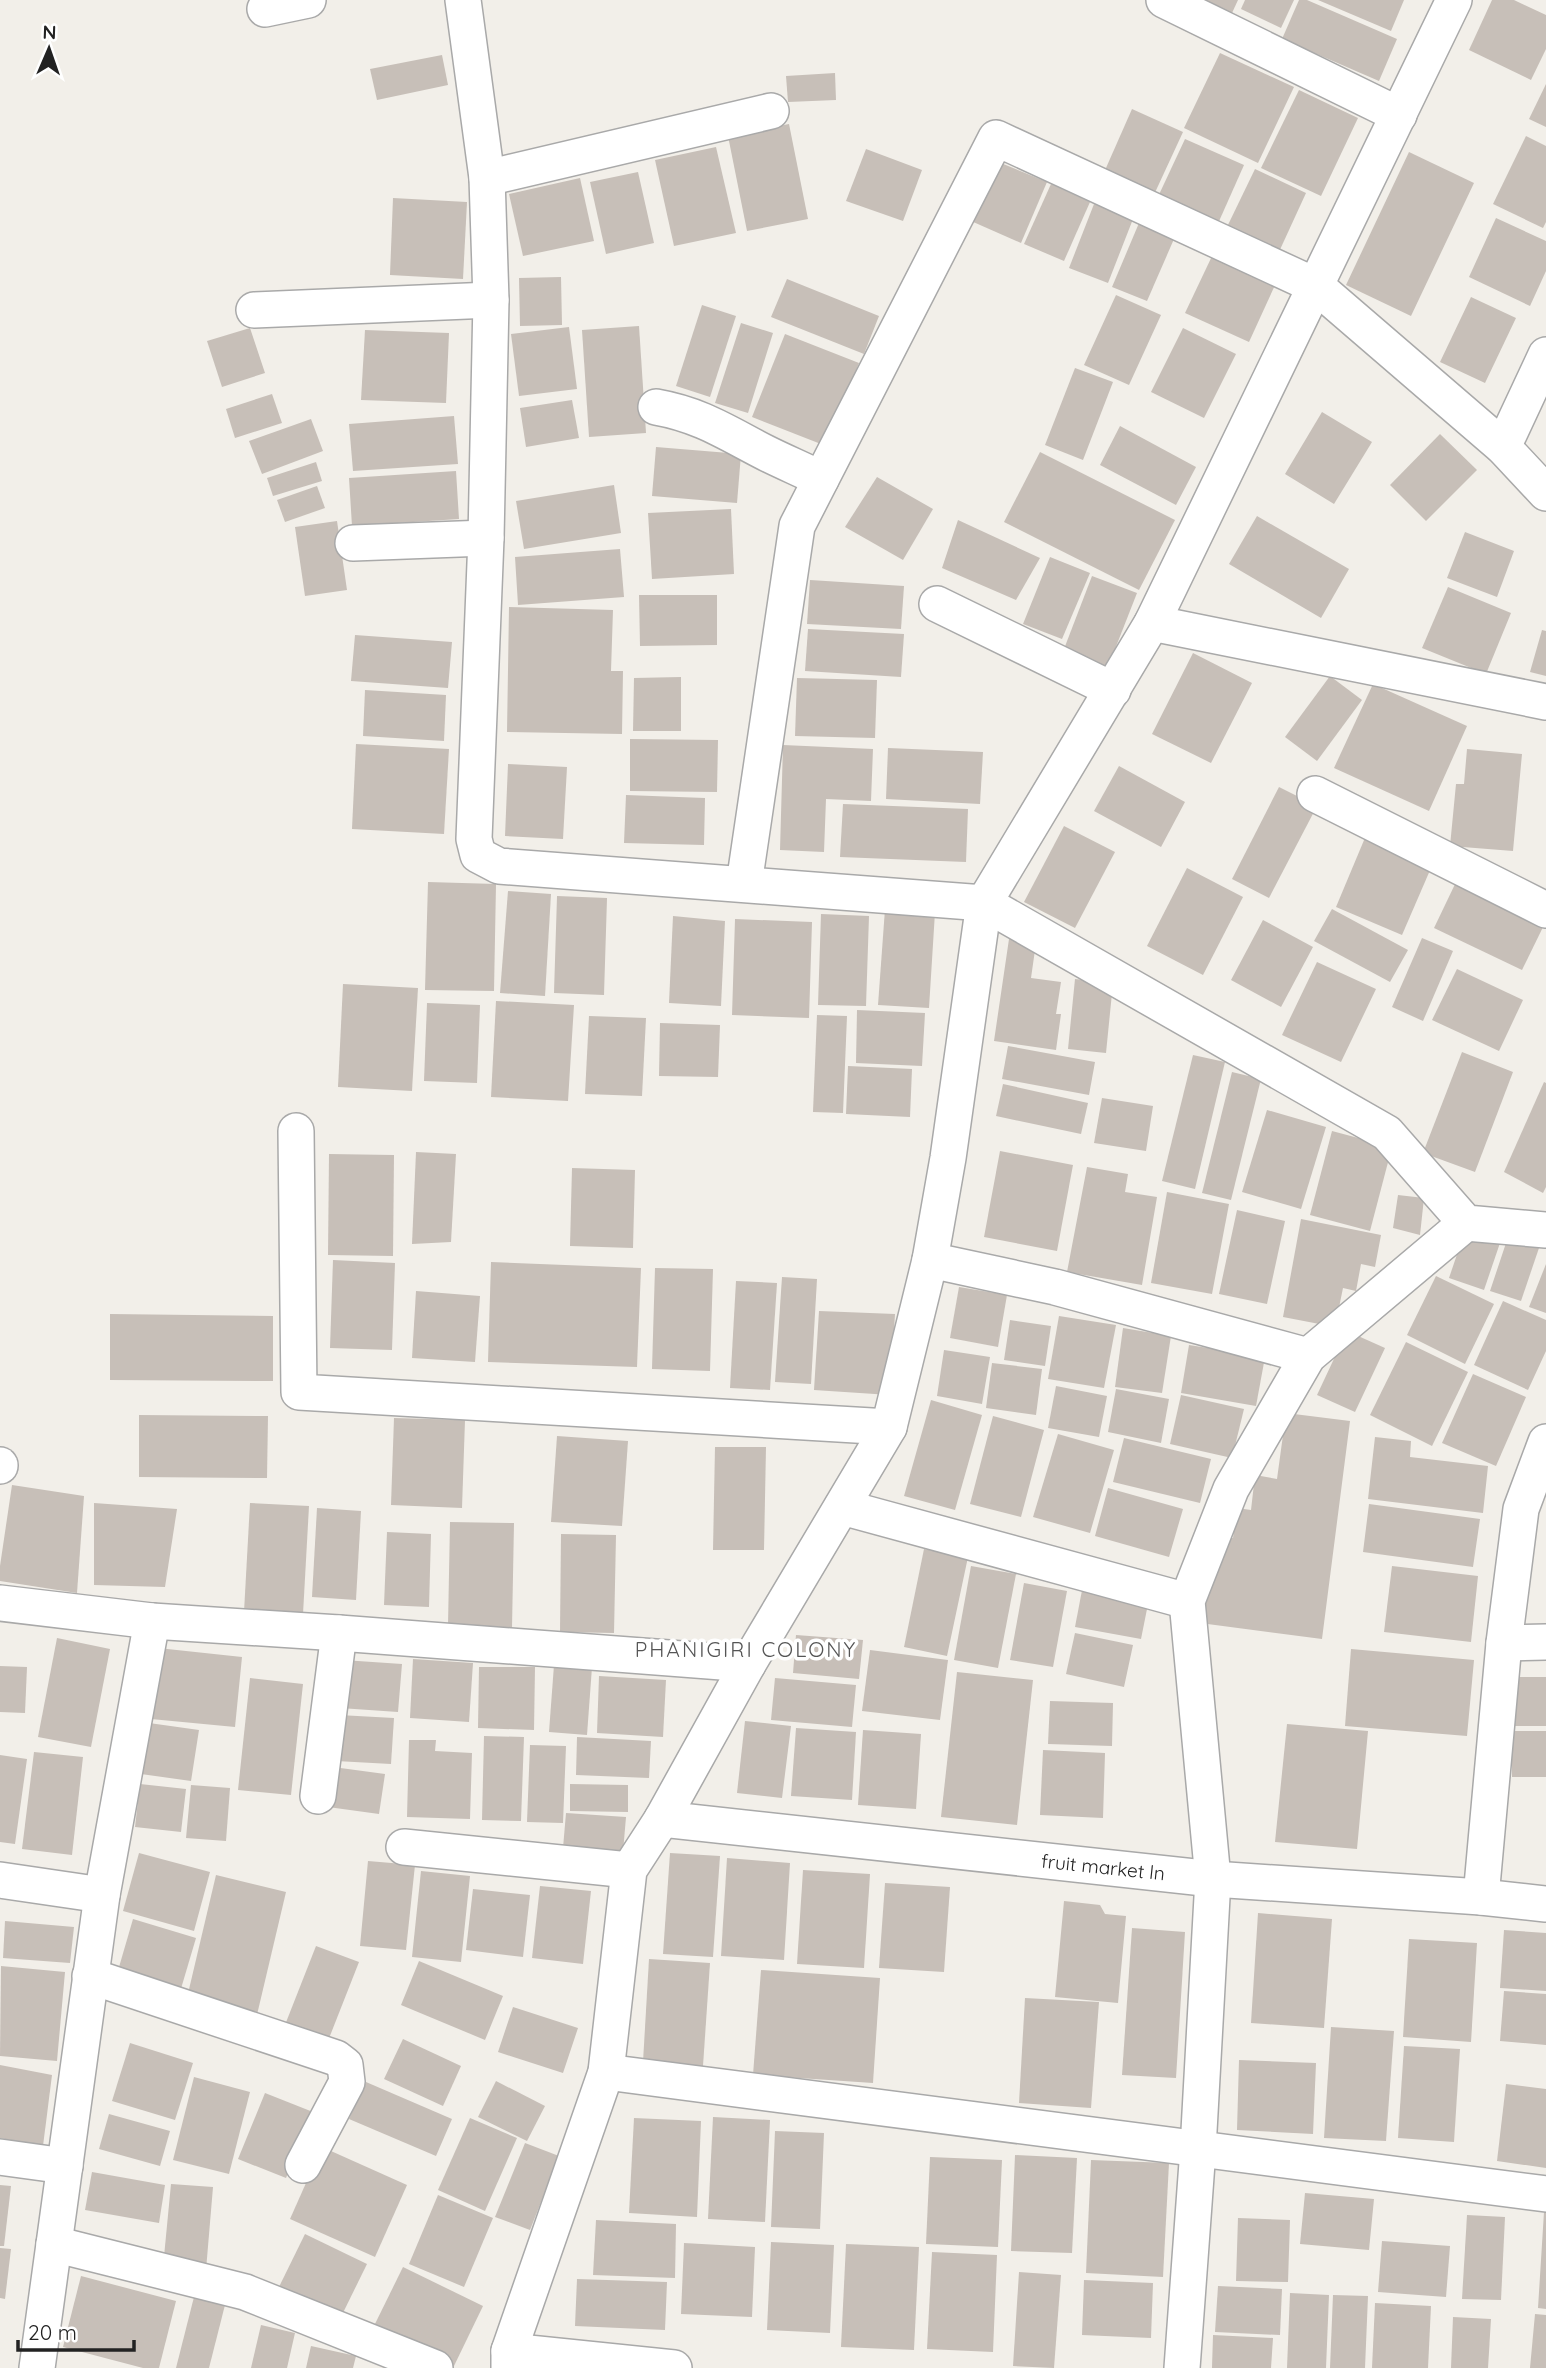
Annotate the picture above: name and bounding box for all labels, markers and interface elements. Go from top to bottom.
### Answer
north arrow [14,14,84,84]
text: N [42,20,57,44]
district label: PHANIGIRI COLONY [635,1636,857,1662]
street label: fruit market ln [1040,1849,1166,1885]
scale bar [18,2308,133,2352]
text: 20 m [28,2319,77,2345]

